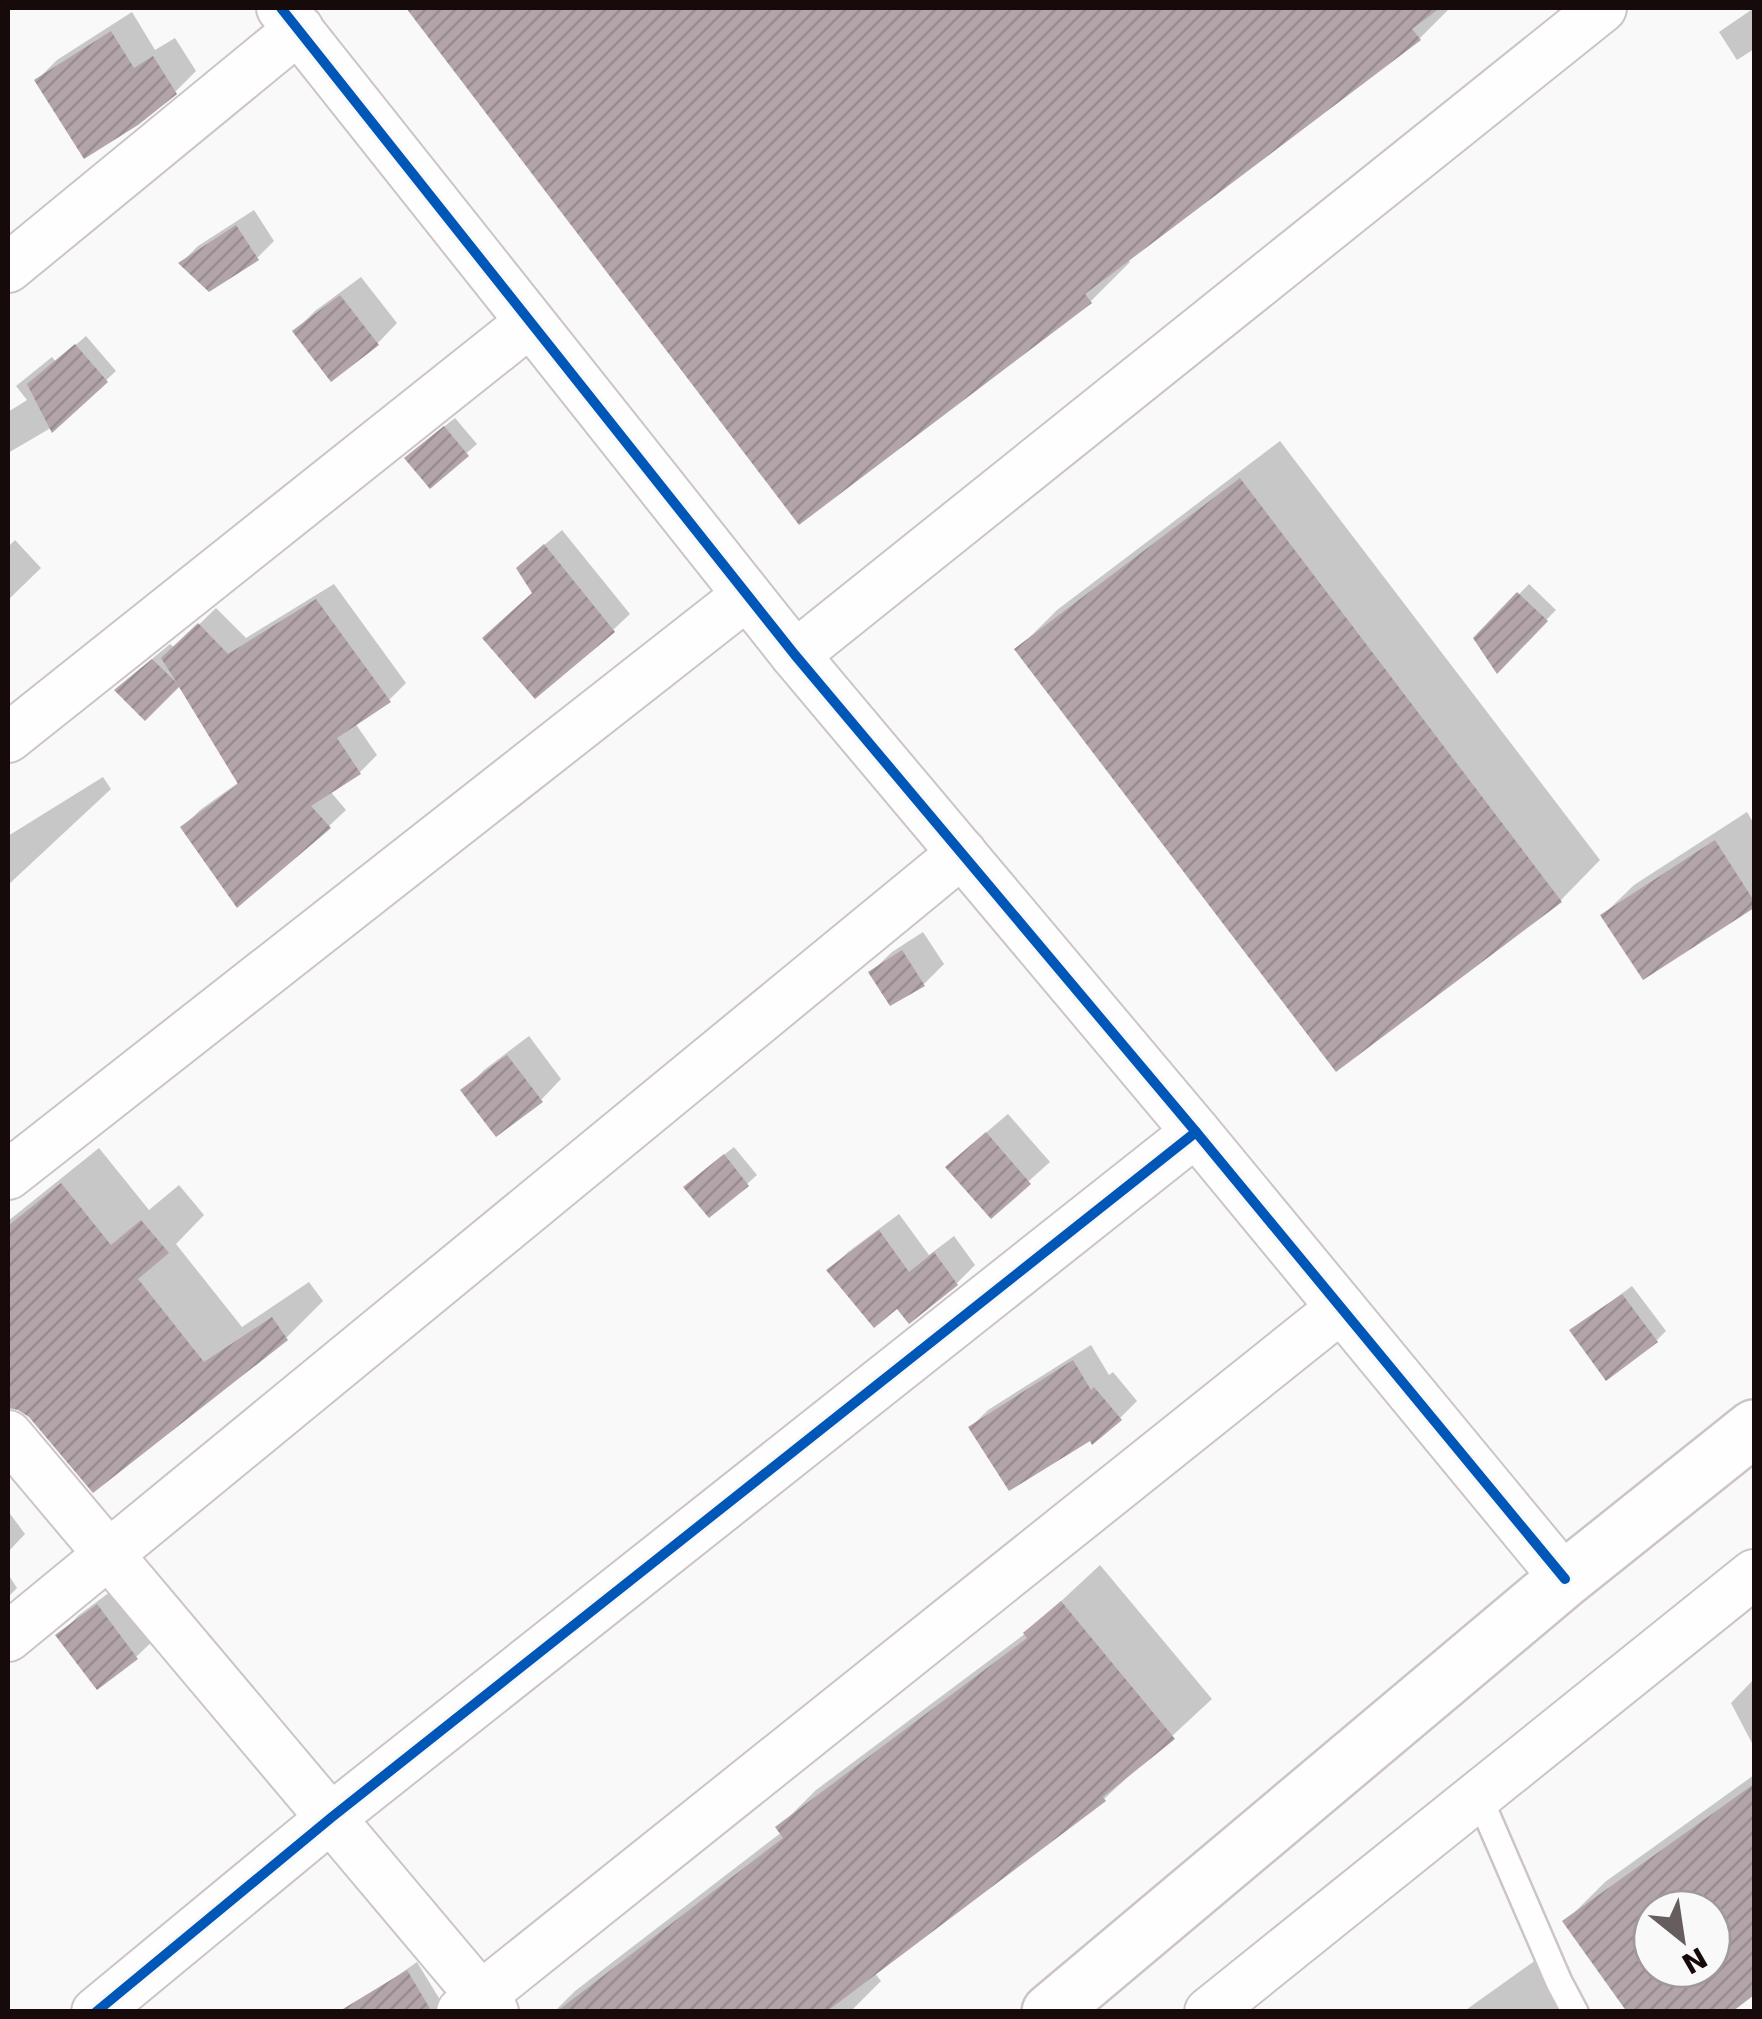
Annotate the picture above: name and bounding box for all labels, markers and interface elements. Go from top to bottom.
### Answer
north arrow [1632,1889,1732,1989]
text: N [1676,1940,1713,1980]

